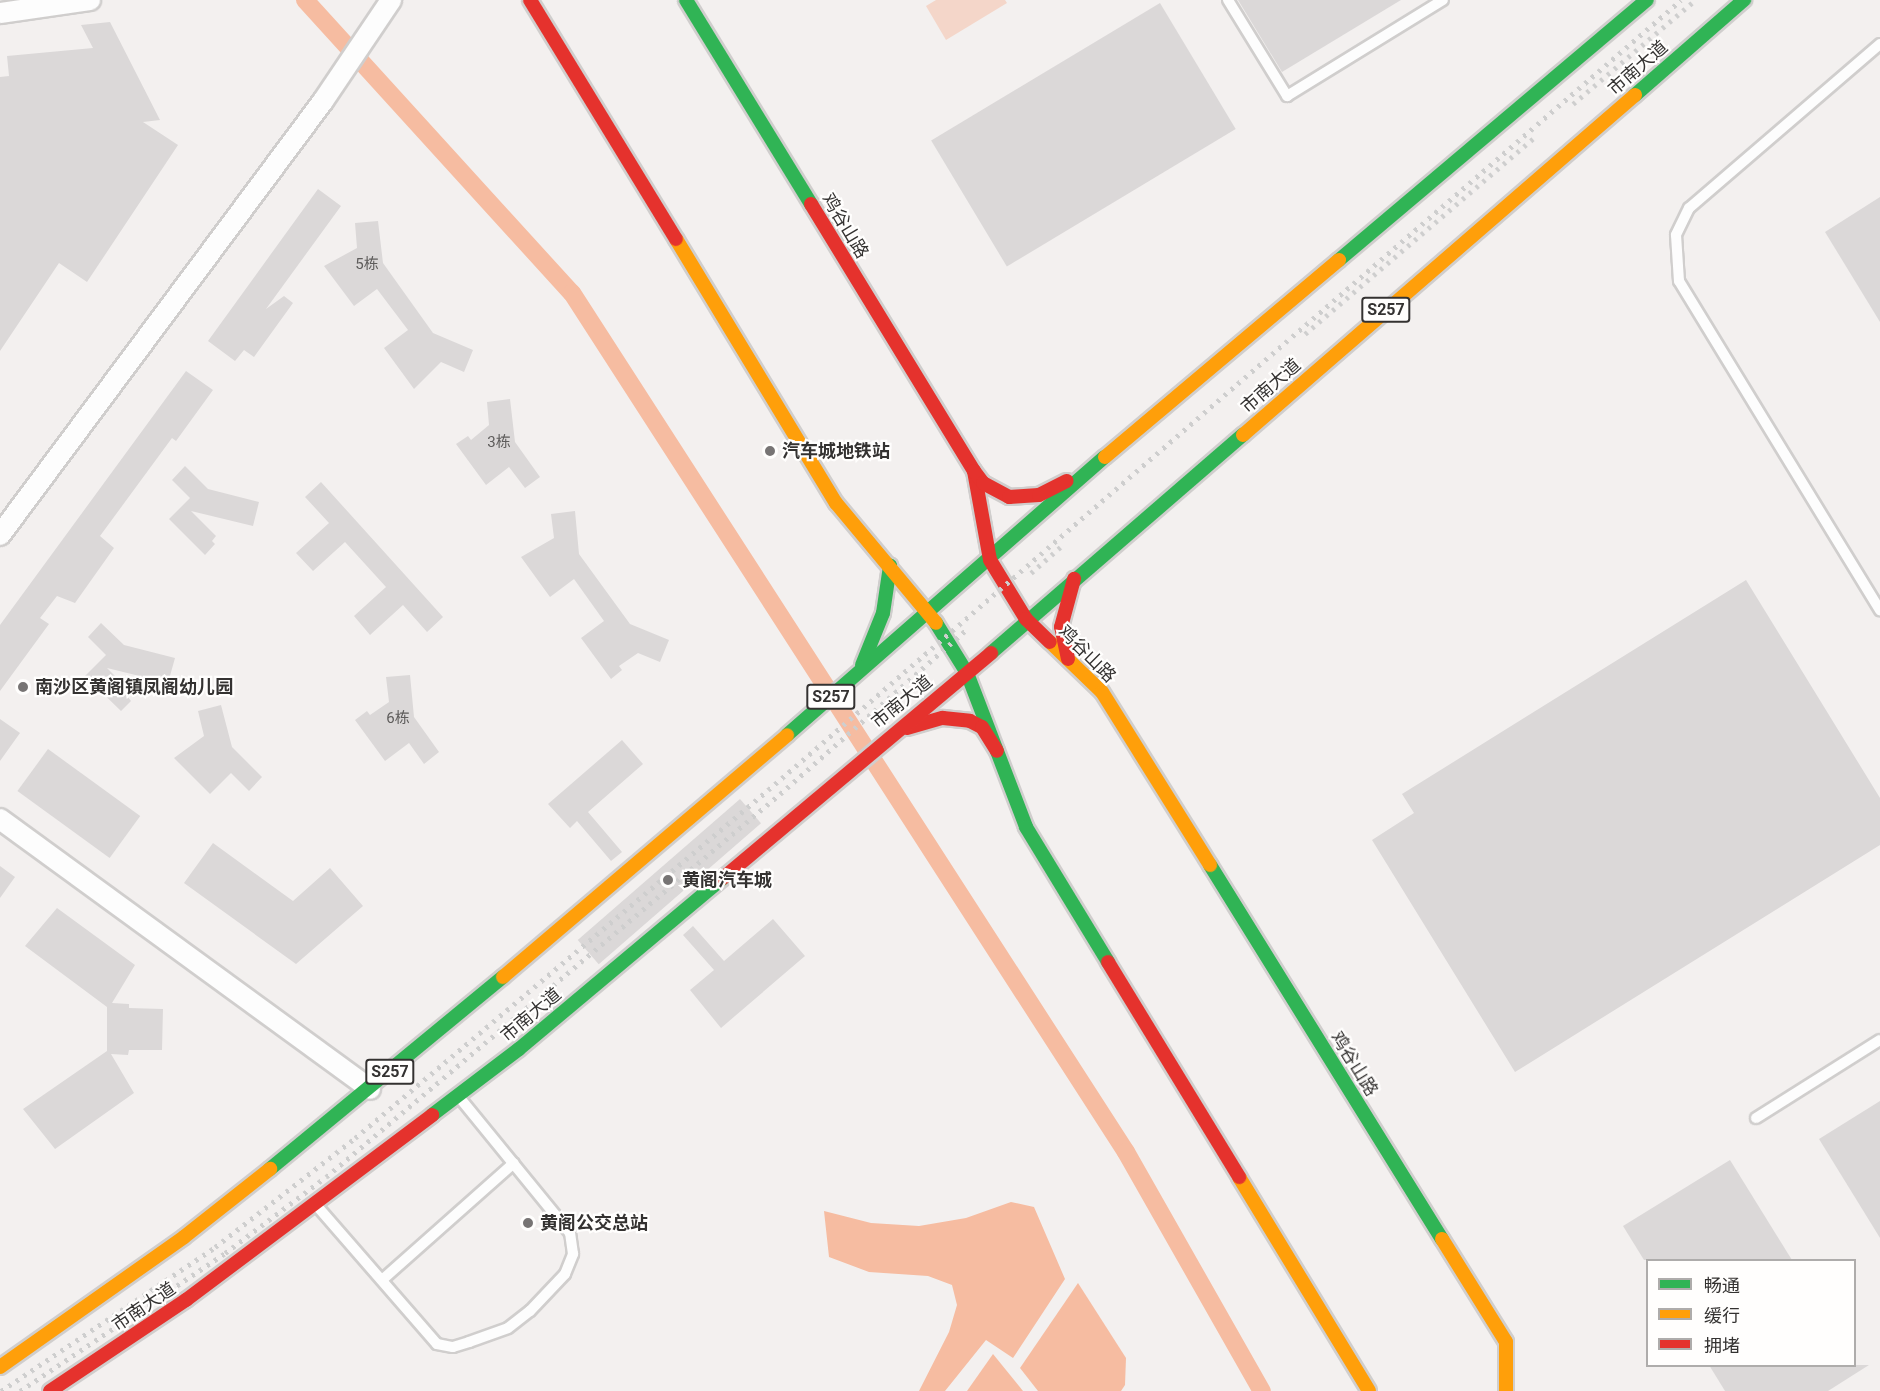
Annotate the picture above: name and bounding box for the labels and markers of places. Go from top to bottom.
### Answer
place label: 汽车城地铁站 [782,440,890,462]
marker: 汽车城地铁站 [763,444,777,458]
place label: 南沙区黄阁镇凤阁幼儿园 [35,676,233,698]
marker: 南沙区黄阁镇凤阁幼儿园 [16,680,30,694]
place label: 黄阁汽车城 [682,869,772,891]
marker: 黄阁汽车城 [659,871,677,889]
place label: 黄阁公交总站 [540,1212,648,1234]
marker: 黄阁公交总站 [521,1216,535,1230]

